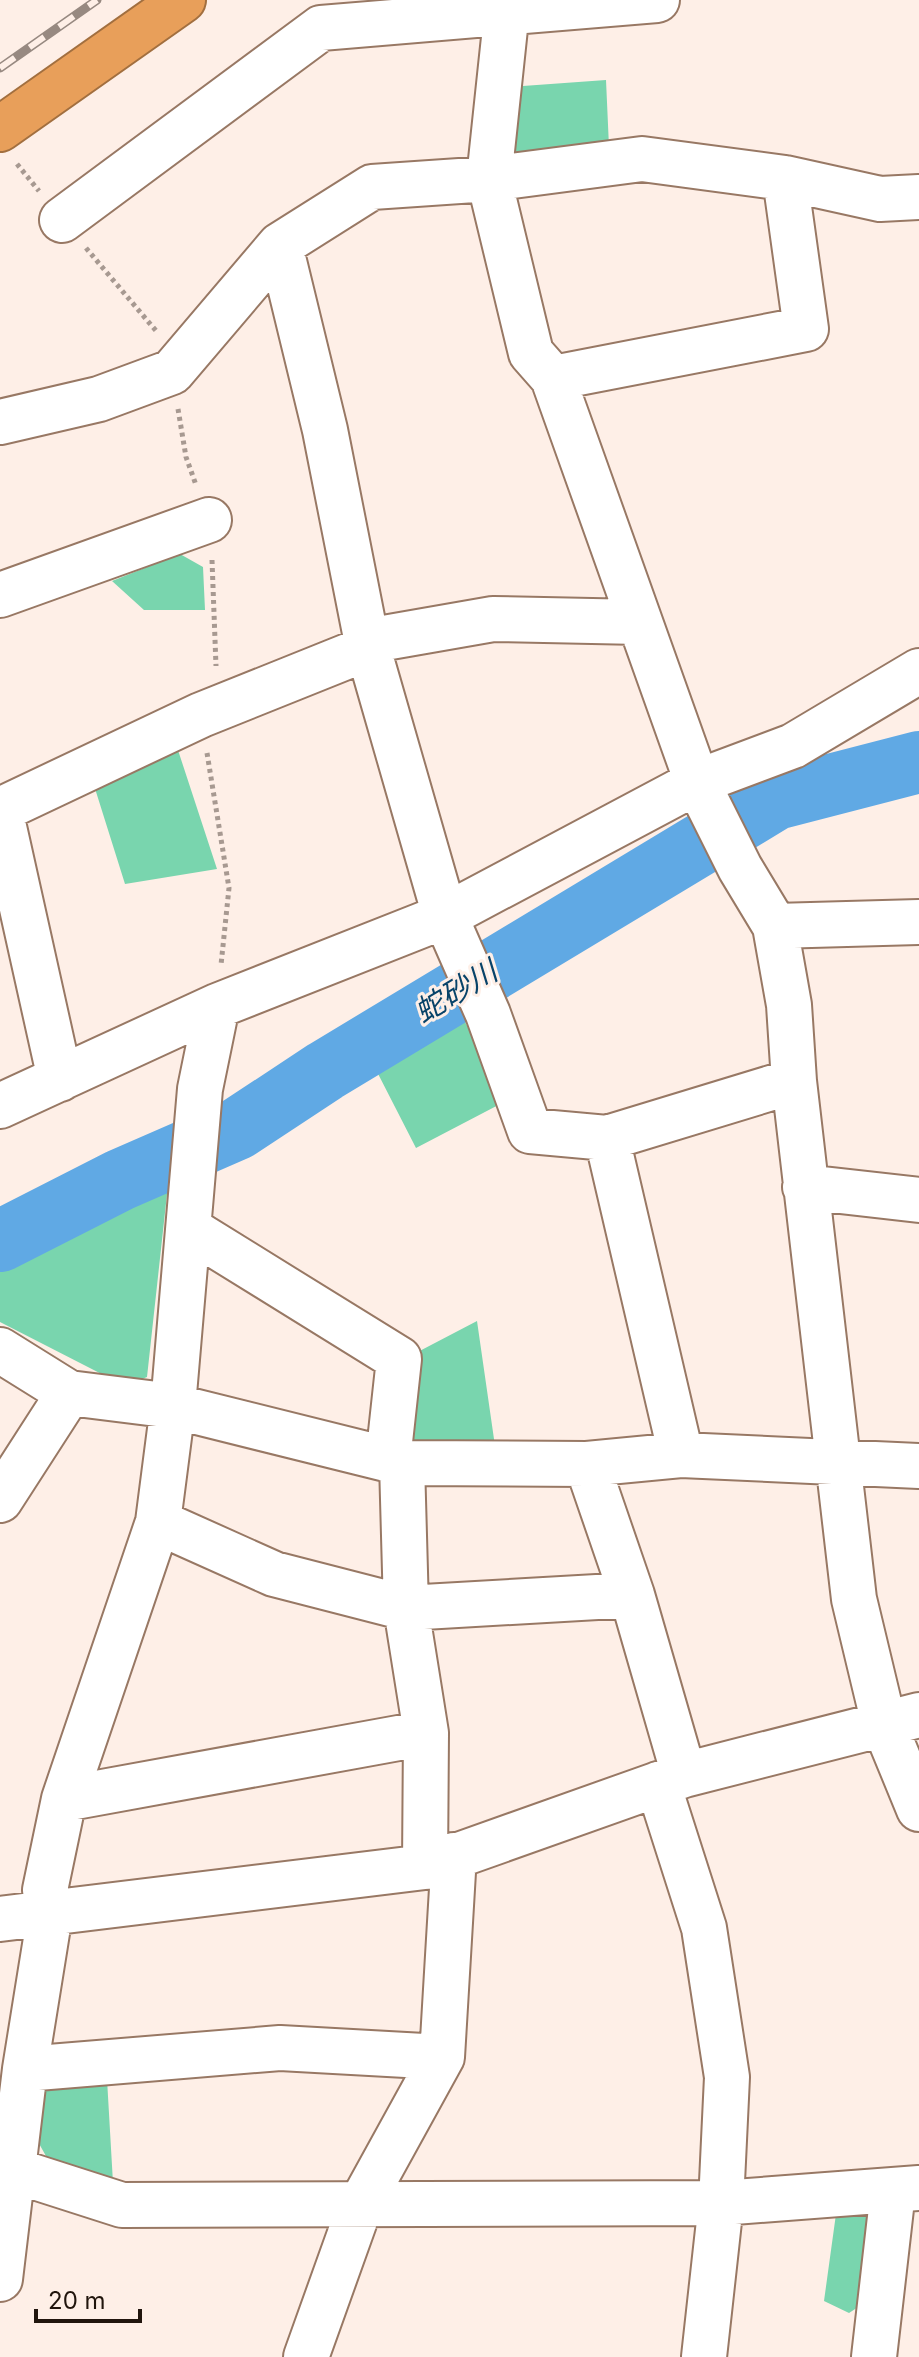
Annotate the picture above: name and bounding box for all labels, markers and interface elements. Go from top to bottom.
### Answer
water label: 蛇砂川 [408,951,506,1030]
scale bar [36,2273,140,2323]
text: 20 m [48,2286,106,2315]

